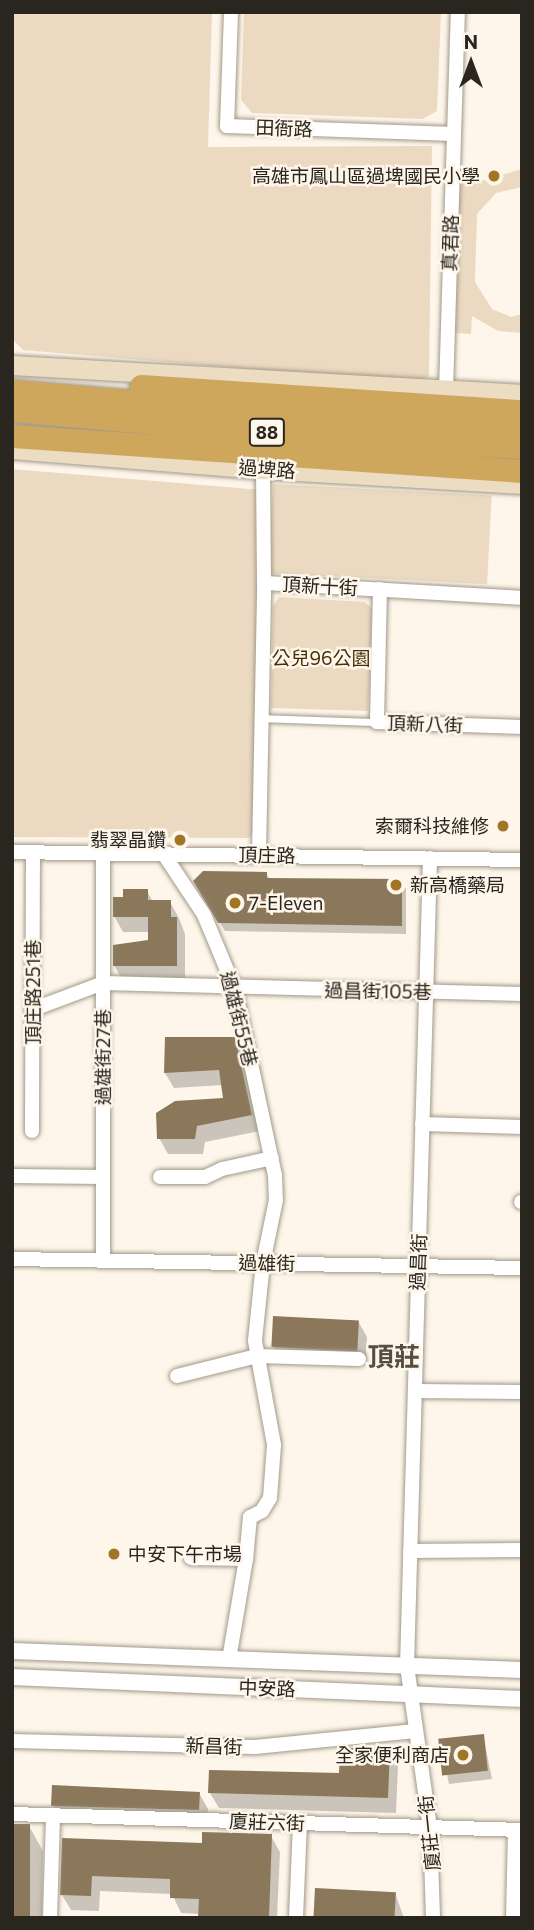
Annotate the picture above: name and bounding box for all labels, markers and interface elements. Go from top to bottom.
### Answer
north arrow [436,28,506,98]
text: N [464,30,478,53]
street label: 田衙路 [255,116,313,140]
place label: 高雄市鳳山區過埤國民小學 [252,165,480,187]
marker: 高雄市鳳山區過埤國民小學 [486,168,502,184]
street label: 真君路 [438,214,462,272]
road number: 88 [248,418,286,446]
street label: 過埤路 [238,456,296,482]
street label: 頂新十街 [281,573,359,599]
park label: 公兒96公園 [271,647,371,669]
street label: 頂新八街 [387,711,463,737]
place label: 索爾科技維修 [375,815,489,837]
marker: 索爾科技維修 [495,818,511,834]
place label: 翡翠晶鑽 [90,829,166,851]
marker: 翡翠晶鑽 [172,832,188,848]
street label: 頂庄路 [238,843,296,867]
place label: 新高橋藥局 [410,874,505,896]
marker: 新高橋藥局 [388,877,404,893]
place label: 7-Eleven [249,892,323,914]
marker: 7-Eleven [227,895,243,911]
street label: 頂庄路251巷 [22,939,44,1045]
street label: 過雄街55巷 [216,969,262,1069]
street label: 過昌街105巷 [324,979,432,1003]
street label: 過雄街27巷 [92,1009,114,1105]
street label: 過昌街 [406,1233,430,1291]
street label: 過雄街 [238,1251,296,1275]
district label: 頂莊 [368,1340,420,1372]
place label: 中安下午市場 [128,1543,242,1565]
marker: 中安下午市場 [106,1546,122,1562]
street label: 中安路 [238,1676,296,1700]
street label: 新昌街 [185,1734,243,1758]
place label: 全家便利商店 [335,1744,449,1766]
marker: 全家便利商店 [455,1747,471,1763]
street label: 廈莊一街 [414,1794,444,1872]
street label: 廈莊六街 [229,1809,305,1835]

